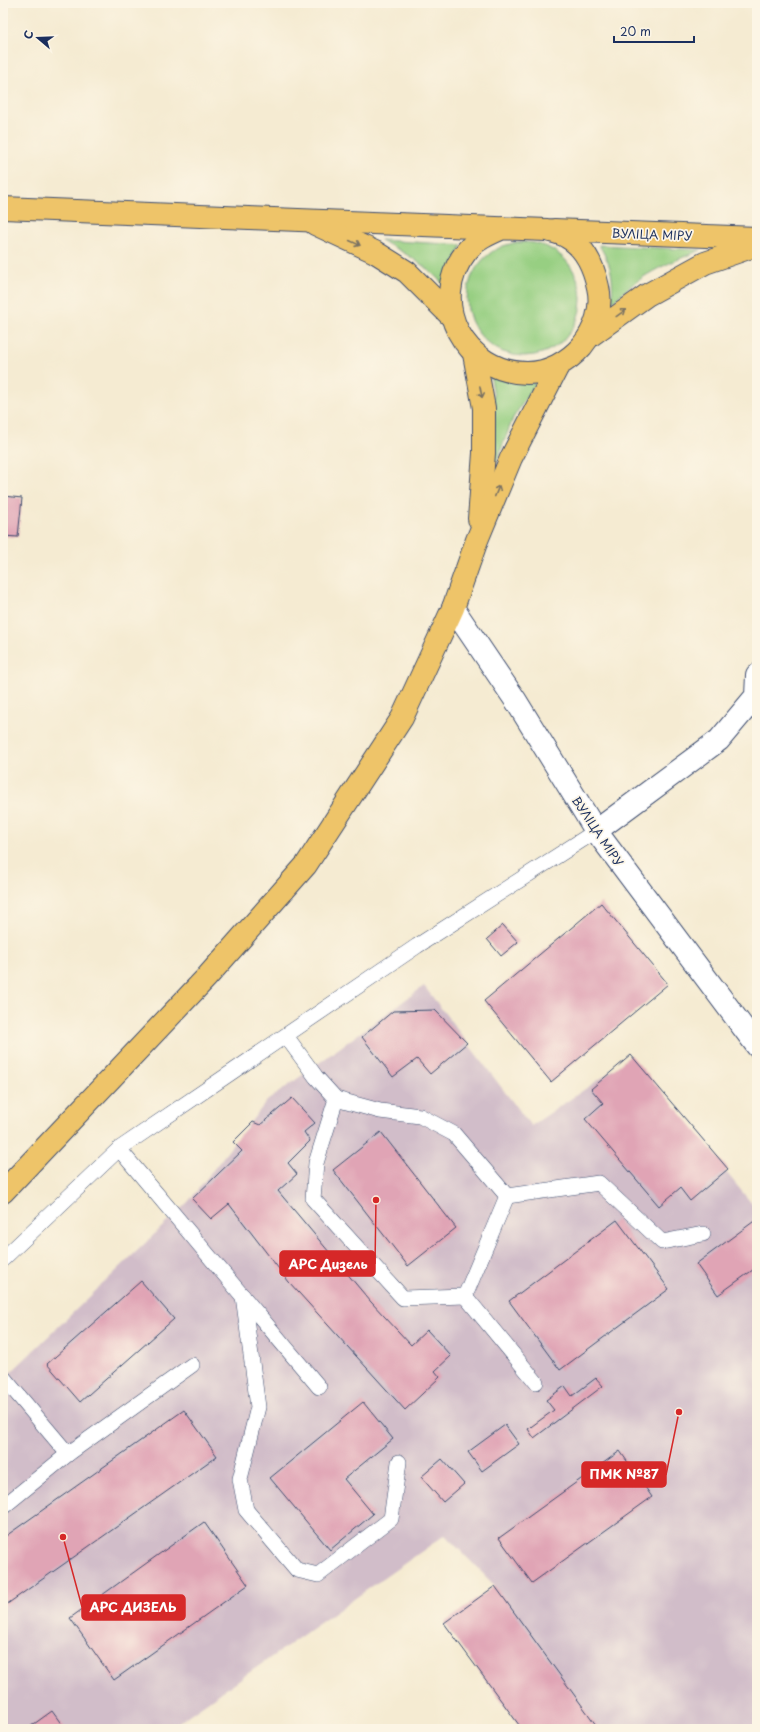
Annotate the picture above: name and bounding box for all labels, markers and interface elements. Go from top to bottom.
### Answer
north arrow [18,18,58,58]
scale bar [614,18,694,44]
text: 20 m [620,22,651,40]
text: С [19,28,37,41]
street label: ВУЛІЦА МІРУ [611,224,693,244]
one-way arrow [348,240,360,247]
one-way arrow [616,309,627,317]
one-way arrow [478,386,486,399]
one-way arrow [494,486,501,498]
street label: ВУЛІЦА МІРУ [568,792,628,870]
callout: АРС Дизель [280,1251,375,1276]
text: АРС Дизель [287,1254,368,1273]
callout: ПМК №87 [582,1462,666,1487]
text: ПМК №87 [590,1464,659,1483]
callout: АРС ДИЗЕЛЬ [82,1595,185,1620]
text: АРС ДИЗЕЛЬ [88,1597,177,1616]

